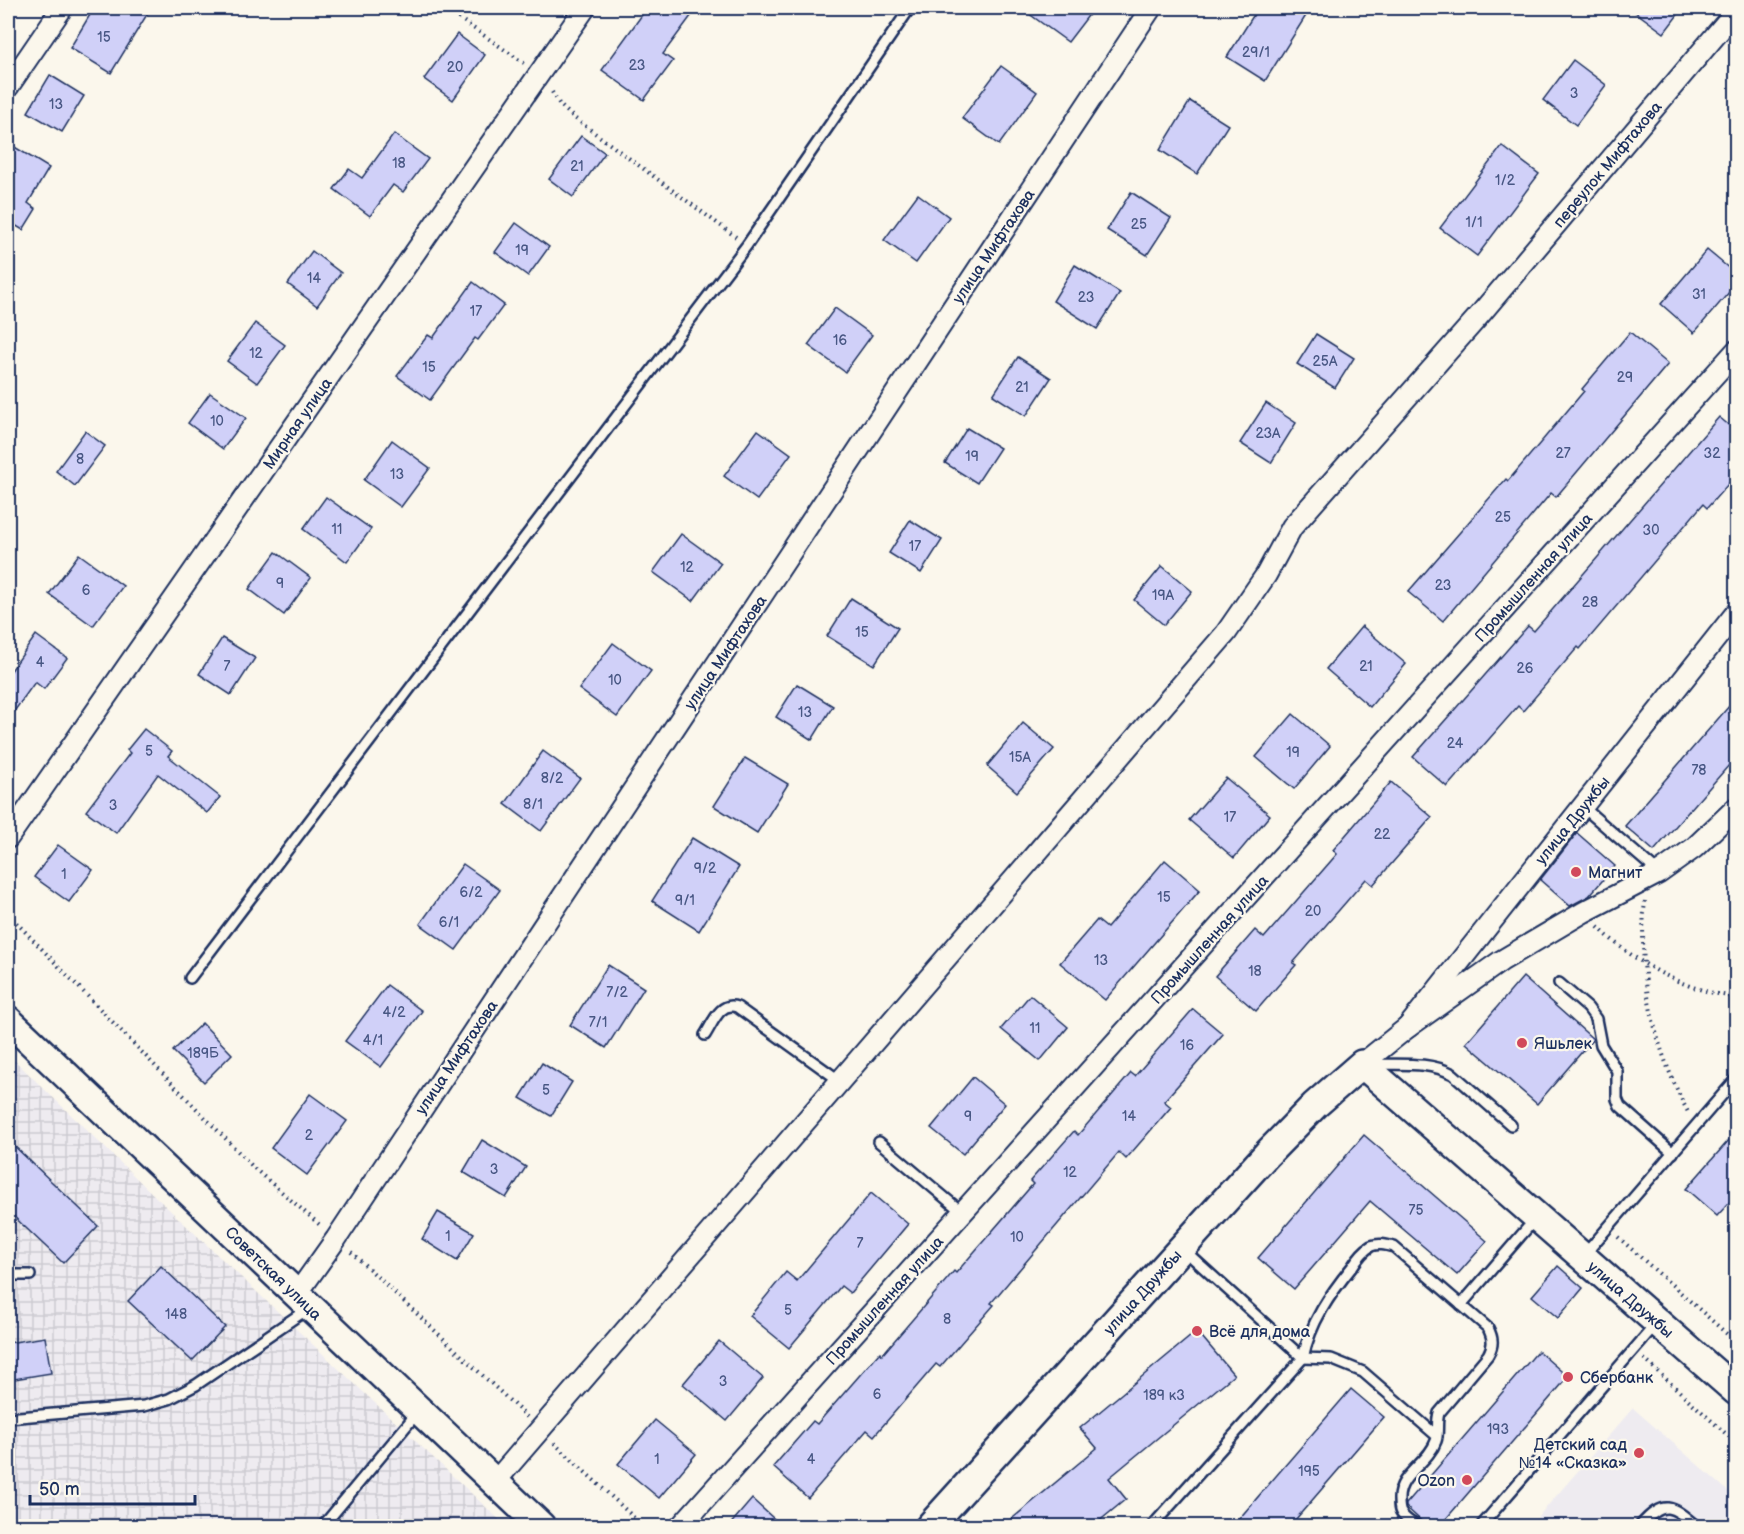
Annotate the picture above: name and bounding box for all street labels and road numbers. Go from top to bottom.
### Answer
street label: переулок Мифтахова [1550,98,1667,232]
street label: улица Мифтахова [949,186,1040,308]
street label: Мирная улица [260,374,337,473]
street label: Промышленная улица [1471,509,1597,646]
street label: улица Мифтахова [681,592,772,714]
street label: улица Дружбы [1532,773,1614,869]
street label: Промышленная улица [1147,871,1273,1008]
street label: улица Мифтахова [412,997,503,1119]
street label: Советская улица [221,1223,325,1325]
street label: Промышленная улица [822,1232,948,1369]
street label: улица Дружбы [1100,1247,1186,1339]
street label: улица Дружбы [1583,1258,1677,1343]

